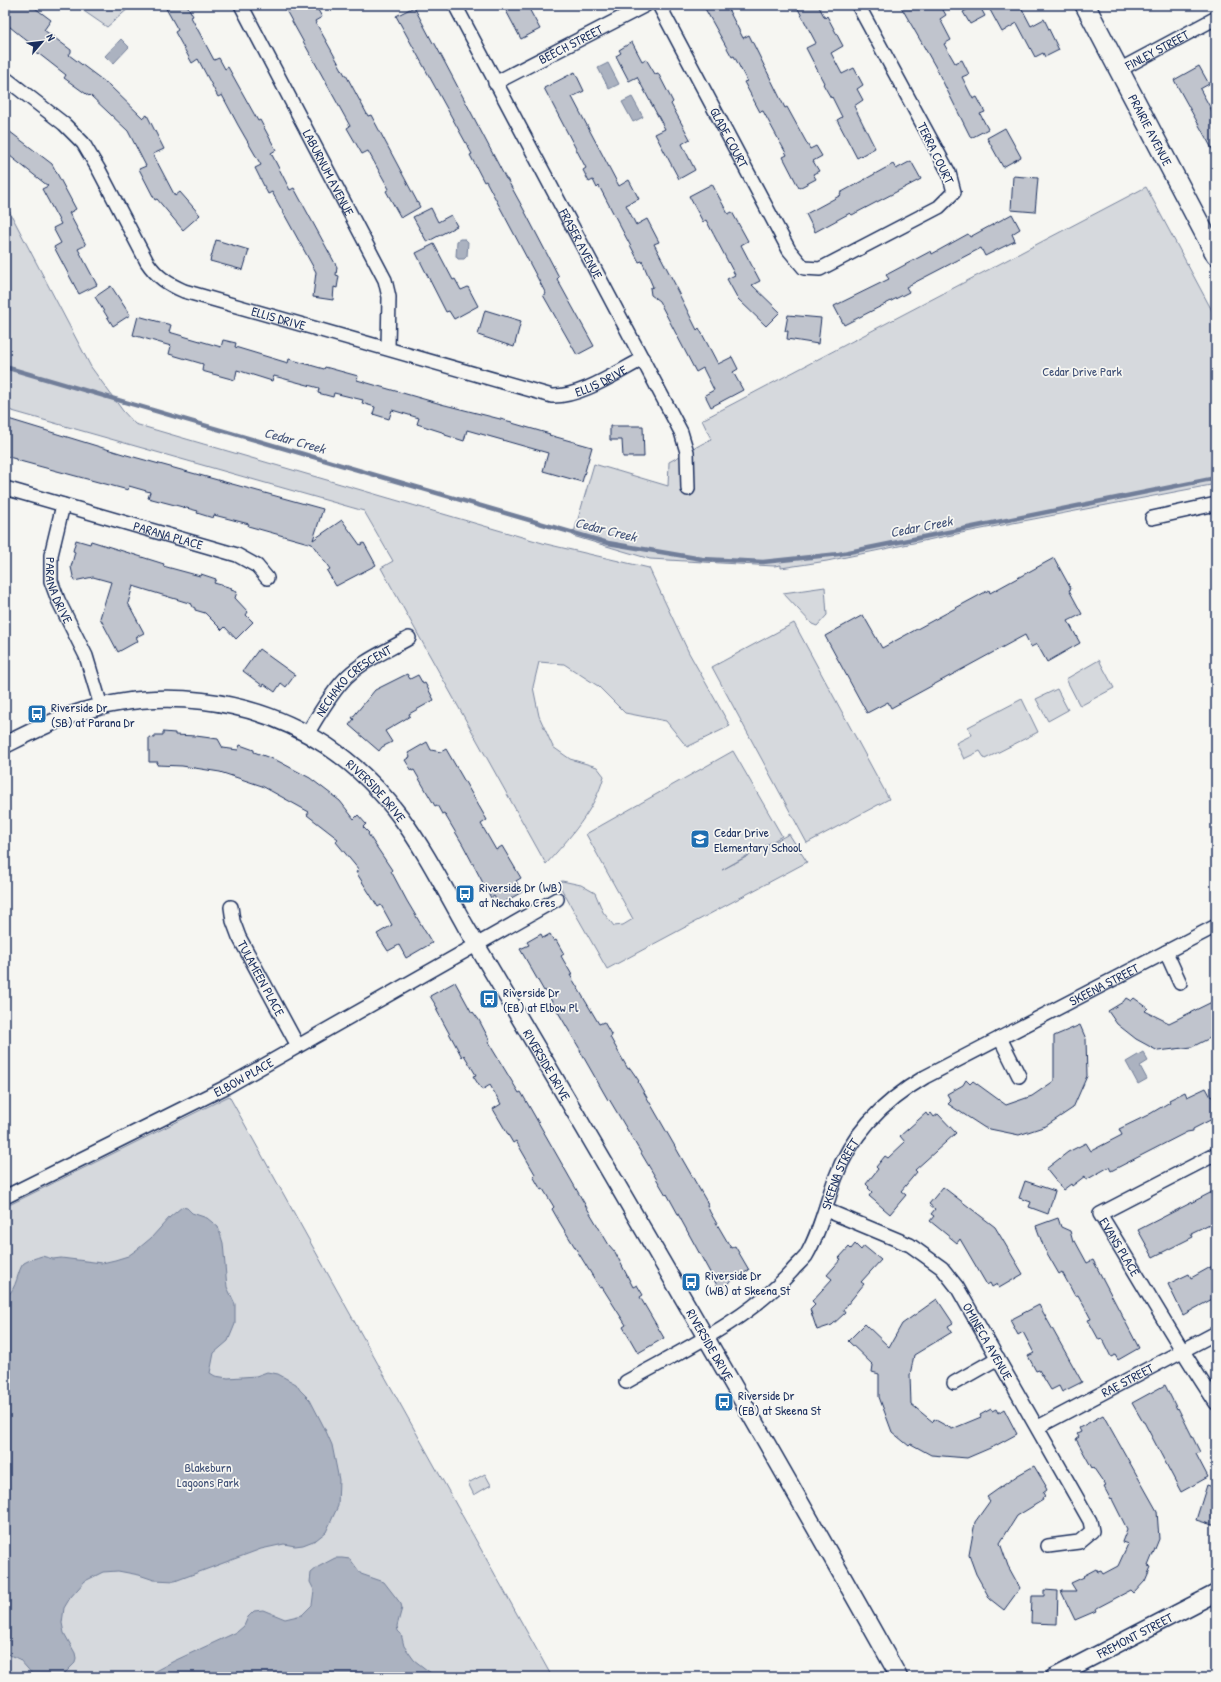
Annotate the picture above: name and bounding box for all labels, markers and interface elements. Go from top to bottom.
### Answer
street label: BEECH STREET [535,20,606,68]
north arrow [22,22,62,62]
street label: FINLEY STREET [1121,25,1193,75]
text: N [43,31,58,43]
street label: PRAIRIE AVENUE [1124,91,1177,169]
street label: GLADE COURT [706,104,753,172]
street label: TERRA COURT [913,119,959,188]
street label: LABURNUM AVENUE [299,126,359,219]
street label: FRASER AVENUE [555,205,607,282]
street label: ELLIS DRIVE [249,302,308,334]
street label: ELLIS DRIVE [573,360,630,401]
park label: Cedar Drive Park [1042,362,1122,380]
water label: Cedar Creek [262,422,329,458]
water label: Cedar Creek [888,510,955,541]
water label: Cedar Creek [573,512,640,546]
street label: PARANA PLACE [131,517,205,554]
street label: PARANA DRIVE [42,557,77,627]
street label: NECHAKO CRESCENT [311,640,395,720]
place label: Riverside Dr (SB) at Parana Dr [51,698,135,731]
bus stop icon: Riverside Dr (SB) at Parana Dr [26,703,48,725]
street label: RIVERSIDE DRIVE [343,755,410,826]
place label: Cedar Drive Elementary School [714,823,802,856]
school or university icon: Cedar Drive Elementary School [689,828,711,850]
place label: Riverside Dr (WB) at Nechako Cres [479,878,562,911]
bus stop icon: Riverside Dr (WB) at Nechako Cres [454,883,476,905]
street label: TULAMEEN PLACE [233,937,289,1020]
street label: SKEENA STREET [1066,958,1143,1010]
place label: Riverside Dr (EB) at Elbow Pl [503,983,579,1016]
bus stop icon: Riverside Dr (EB) at Elbow Pl [478,988,500,1010]
street label: RIVERSIDE DRIVE [519,1026,575,1104]
street label: ELBOW PLACE [211,1053,277,1101]
street label: SKEENA STREET [817,1134,863,1212]
street label: EVANS PLACE [1095,1214,1145,1280]
place label: Riverside Dr (WB) at Skeena St [705,1266,791,1299]
bus stop icon: Riverside Dr (WB) at Skeena St [680,1271,702,1293]
street label: OMINECA AVENUE [959,1299,1017,1383]
street label: RIVERSIDE DRIVE [682,1305,738,1384]
street label: RAE STREET [1098,1358,1157,1401]
place label: Riverside Dr (EB) at Skeena St [738,1386,822,1419]
bus stop icon: Riverside Dr (EB) at Skeena St [713,1391,735,1413]
park label: Blakeburn Lagoons Park [177,1458,240,1491]
street label: FREMONT STREET [1093,1608,1177,1663]

